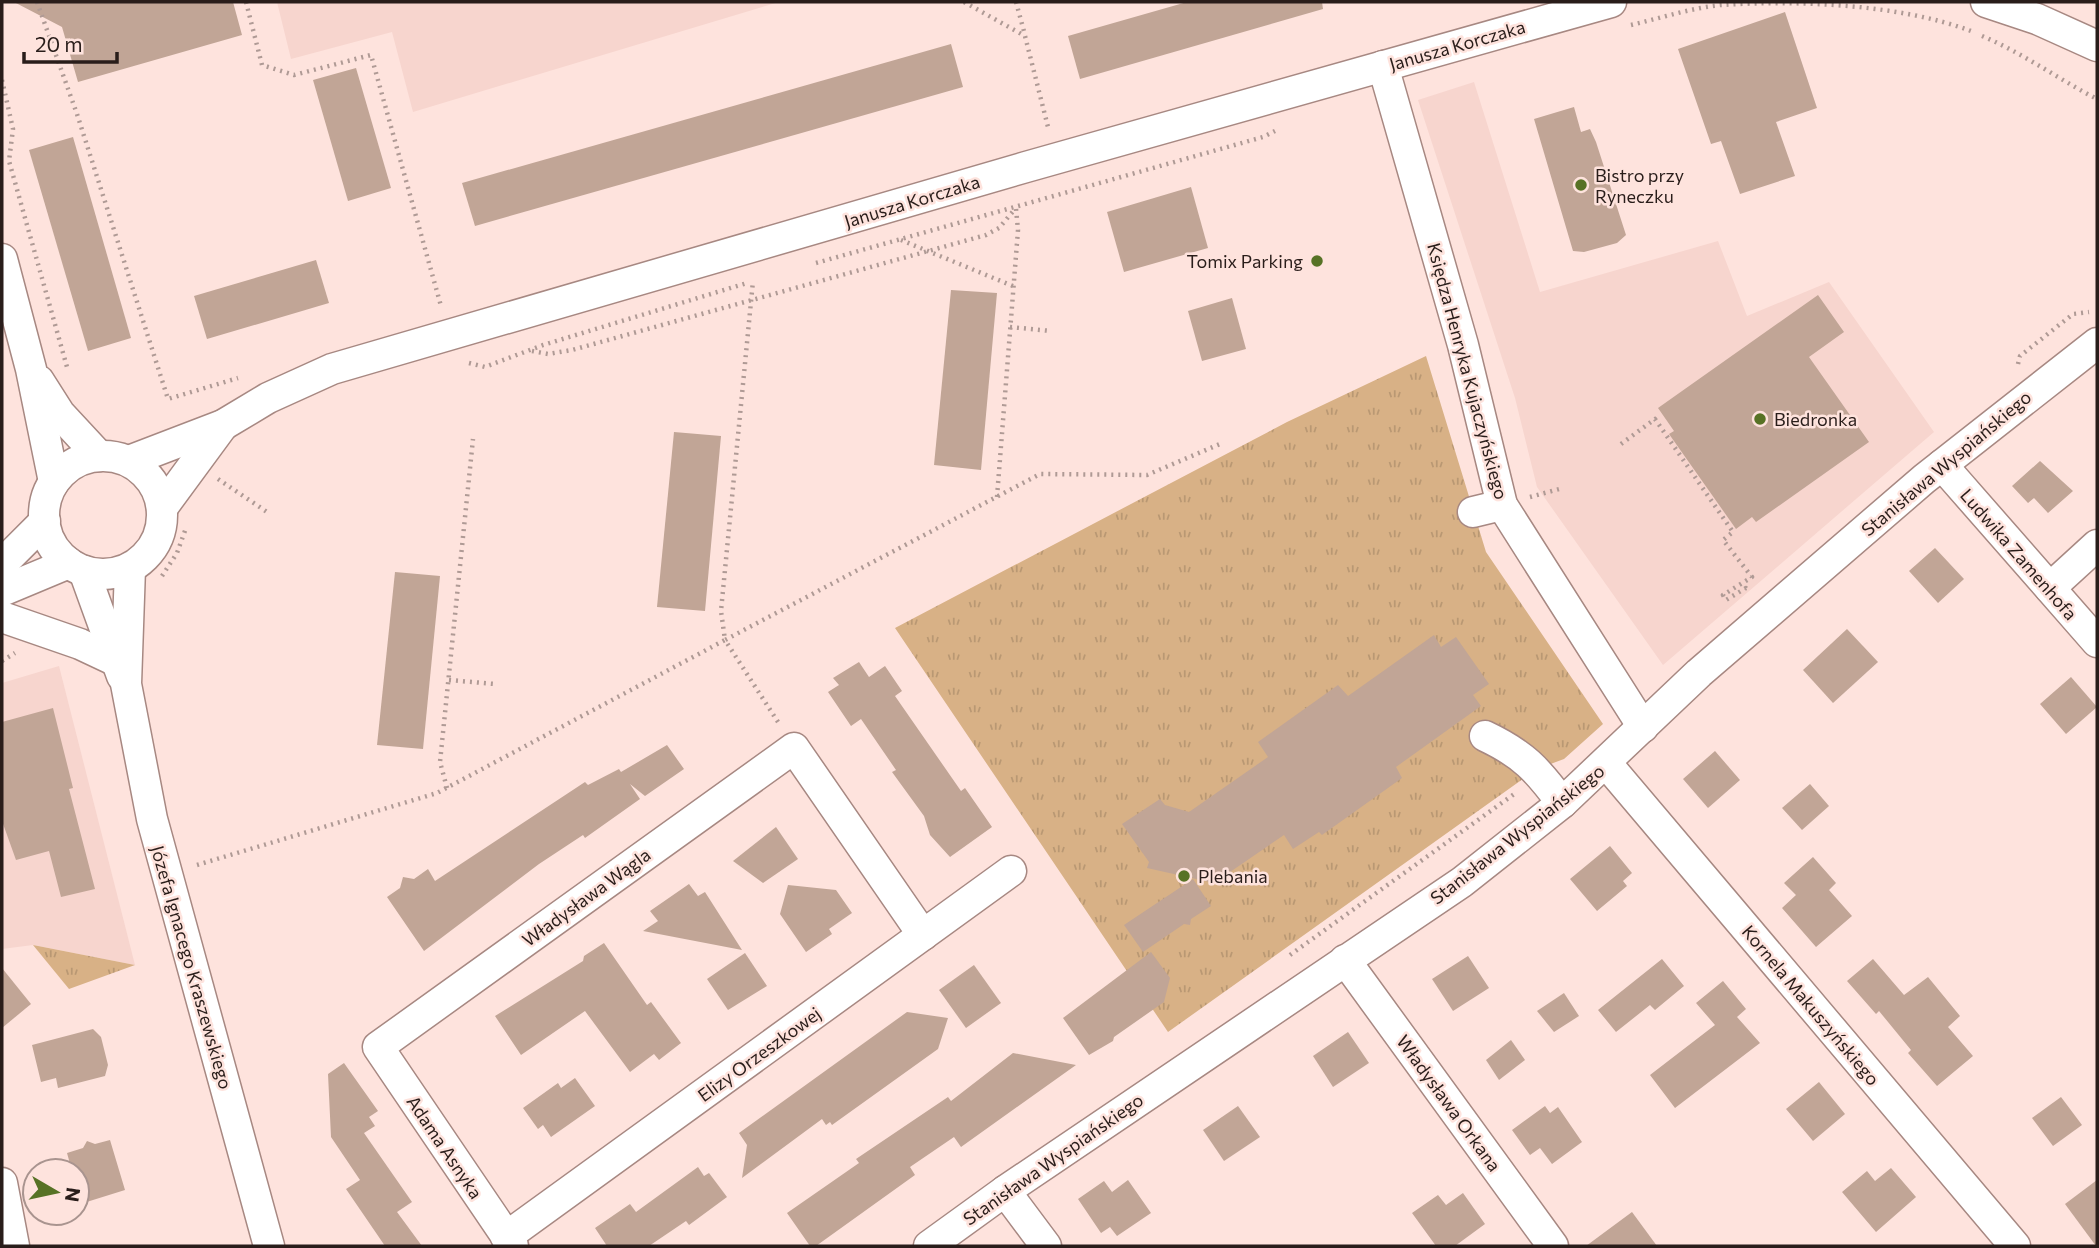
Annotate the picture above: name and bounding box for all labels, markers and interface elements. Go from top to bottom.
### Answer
street label: Janusza Korczaka [1386,15,1528,75]
scale bar [24,21,117,65]
text: 20 m [35,31,83,56]
place label: Bistro przy Ryneczku [1595,164,1684,207]
street label: Janusza Korczaka [842,170,982,232]
marker: Bistro przy Ryneczku [1573,177,1589,193]
street label: Księdza Henryka Kujaczyńskiego [1423,240,1513,502]
place label: Tomix Parking [1186,250,1303,272]
marker: Tomix Parking [1309,253,1325,269]
street label: Stanisława Wyspiańskiego [1857,386,2035,540]
place label: Biedronka [1774,408,1857,430]
marker: Biedronka [1752,411,1768,427]
street label: Ludwika Zamenhofa [1956,484,2082,624]
street label: Stanisława Wyspiańskiego [1426,759,1608,909]
street label: Józefa Ignacego Kraszewskiego [147,843,237,1091]
street label: Władysława Wągla [518,843,654,951]
place label: Plebania [1198,865,1268,887]
marker: Plebania [1176,868,1192,884]
street label: Kornela Makuszyńskiego [1738,921,1884,1089]
street label: Elizy Orzeszkowej [693,1002,825,1106]
street label: Władysława Orkana [1392,1031,1506,1175]
street label: Stanisława Wyspiańskiego [959,1088,1147,1230]
street label: Adama Asnyka [402,1091,488,1203]
north arrow [21,1157,91,1227]
text: N [61,1186,86,1204]

